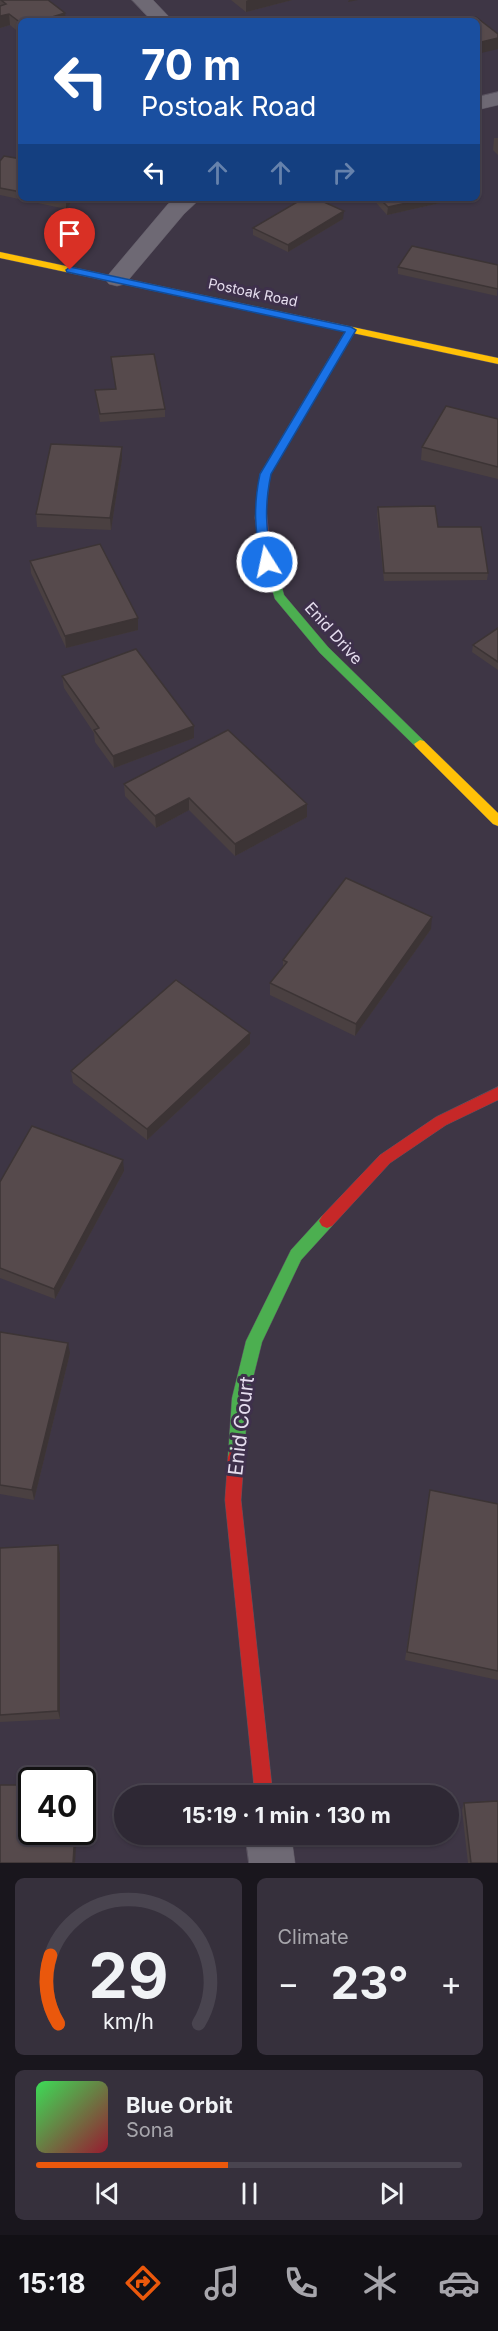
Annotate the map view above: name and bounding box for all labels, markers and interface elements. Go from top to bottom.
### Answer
text: 70 m [141,39,241,90]
icon: left [42,42,120,120]
text: Postoak Road [141,90,316,123]
icon: left [138,156,171,189]
icon: ahead [201,156,234,189]
icon: ahead [264,156,297,189]
icon: right [327,156,360,189]
pin [44,208,95,270]
icon: arrive [53,217,86,250]
street label: Postoak Road [207,274,299,310]
position arrow [235,530,299,594]
street label: Enid Drive [301,598,367,668]
street label: Enid Court [223,1375,259,1477]
speed limit sign: 40 [18,1767,96,1845]
text: 15:19 · 1 min · 130 m [182,1802,391,1828]
text: Climate [278,1925,349,1949]
text: 29 [88,1938,168,2013]
text: 23° [331,1955,409,2010]
text: − [278,1963,299,2003]
text: + [440,1963,462,2003]
text: km/h [103,2008,154,2034]
text: Blue Orbit [126,2092,233,2118]
text: Sona [126,2118,174,2142]
icon: previous [91,2177,124,2210]
icon: pause [233,2177,266,2210]
icon: next [375,2177,408,2210]
icon: directions [122,2262,164,2304]
icon: music [201,2262,243,2304]
icon: phone [280,2262,322,2304]
icon: climate [359,2262,401,2304]
icon: car [438,2262,480,2304]
text: 15:18 [18,2267,86,2300]

